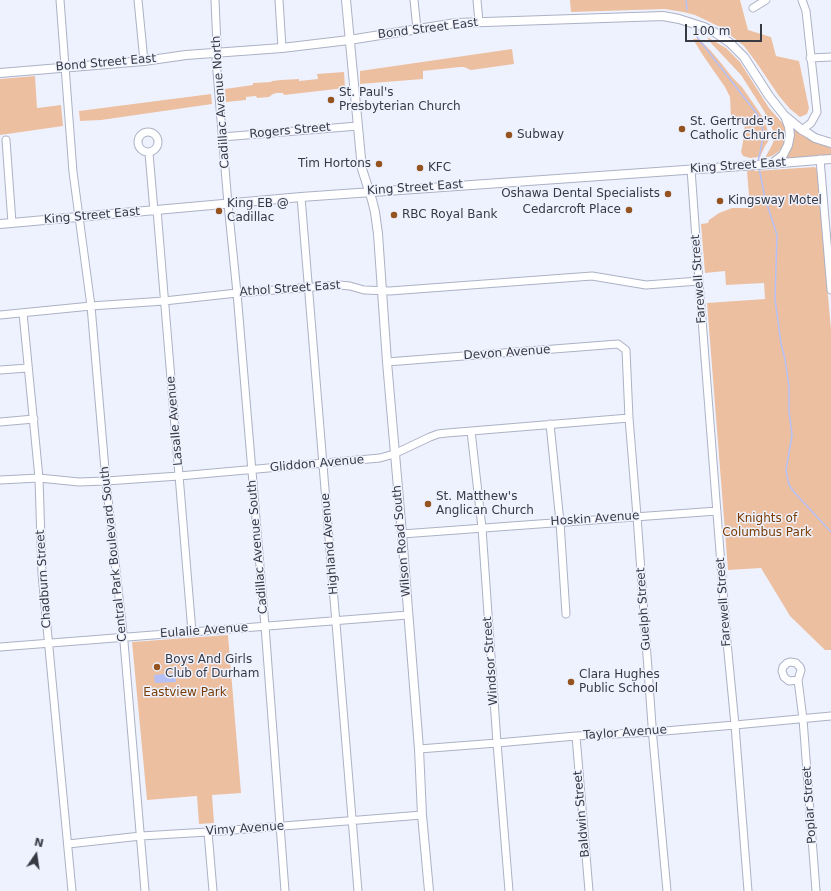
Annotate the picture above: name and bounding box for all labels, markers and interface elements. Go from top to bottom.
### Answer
street label: Bond Street East [377,16,479,42]
scale bar [687,16,764,42]
text: 100 m [692,24,730,38]
street label: Cadillac Avenue North [209,35,233,169]
street label: Bond Street East [55,51,157,75]
place label: St. Paul's Presbyterian Church [339,86,461,114]
marker: St. Paul's Presbyterian Church [326,95,336,105]
place label: St. Gertrude's Catholic Church [690,115,785,143]
street label: Rogers Street [249,120,331,142]
marker: St. Gertrude's Catholic Church [677,124,687,134]
place label: Subway [517,128,564,142]
marker: Subway [504,130,514,140]
street label: King Street East [689,155,787,177]
place label: Tim Hortons [298,157,371,171]
marker: Tim Hortons [374,159,384,169]
place label: KFC [428,161,451,175]
marker: KFC [415,163,425,173]
street label: King Street East [366,177,464,199]
place label: Oshawa Dental Specialists [501,187,660,201]
marker: Oshawa Dental Specialists [663,189,673,199]
place label: Kingsway Motel [728,194,822,208]
marker: Kingsway Motel [715,196,725,206]
place label: King EB @ Cadillac [227,197,289,225]
place label: Cedarcroft Place [523,203,621,217]
street label: King Street East [43,205,141,227]
marker: Cedarcroft Place [624,205,634,215]
marker: King EB @ Cadillac [214,206,224,216]
place label: RBC Royal Bank [402,208,497,222]
marker: RBC Royal Bank [389,210,399,220]
street label: Farewell Street [689,234,709,324]
street label: Athol Street East [239,278,341,300]
street label: Devon Avenue [463,343,551,363]
street label: Lasalle Avenue [164,375,186,467]
street label: Gliddon Avenue [269,453,365,475]
street label: Central Park Boulevard South [98,465,130,643]
street label: Cadillac Avenue South [245,479,271,615]
street label: Wilson Road South [390,485,414,597]
place label: St. Matthew's Anglican Church [436,490,534,518]
street label: Highland Avenue [318,493,342,595]
marker: St. Matthew's Anglican Church [423,499,433,509]
street label: Hoskin Avenue [550,509,640,529]
park label: Knights of Columbus Park [722,512,812,540]
street label: Chadburn Street [33,529,55,629]
street label: Farewell Street [714,557,734,647]
street label: Guelph Street [634,567,654,651]
street label: Windsor Street [481,616,501,706]
street label: Eulalie Avenue [159,621,249,641]
place label: Boys And Girls Club of Durham [165,653,259,681]
marker: Boys And Girls Club of Durham [152,662,162,672]
place label: Clara Hughes Public School [579,668,660,696]
marker: Clara Hughes Public School [566,677,576,687]
park label: Eastview Park [143,686,227,700]
street label: Taylor Avenue [583,723,667,743]
street label: Poplar Street [800,766,820,844]
street label: Baldwin Street [571,770,593,858]
street label: Vimy Avenue [205,819,285,839]
north arrow [16,835,56,875]
text: N [33,835,45,850]

